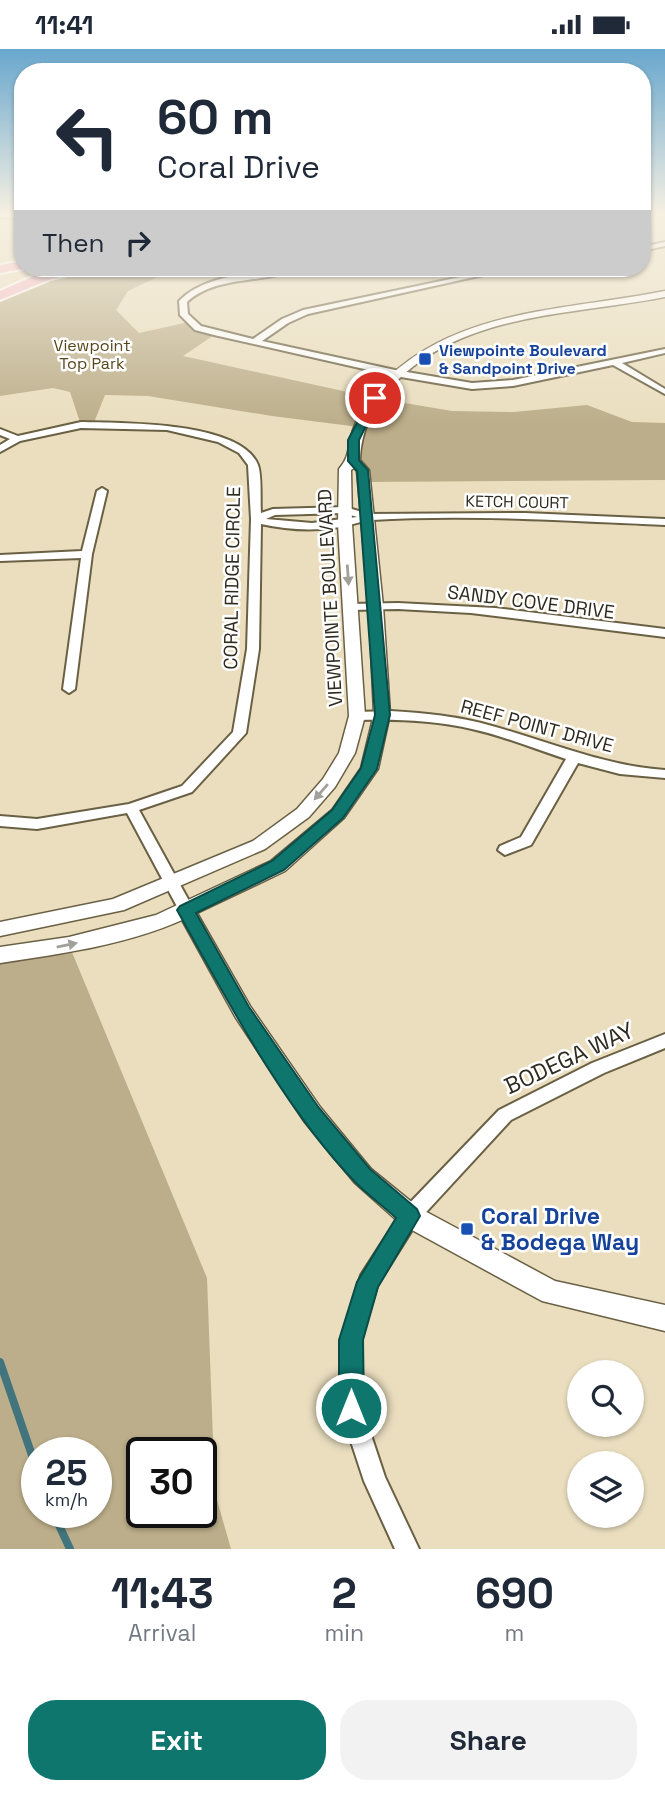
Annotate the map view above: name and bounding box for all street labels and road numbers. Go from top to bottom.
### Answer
street label: CORAL RIDGE CIRCLE [218,486,246,670]
street label: VIEWPOINTE BOULEVARD [312,488,348,708]
street label: KETCH COURT [465,491,569,513]
street label: SANDY COVE DRIVE [446,579,616,625]
street label: REEF POINT DRIVE [458,694,616,758]
street label: BODEGA WAY [499,1015,639,1101]

